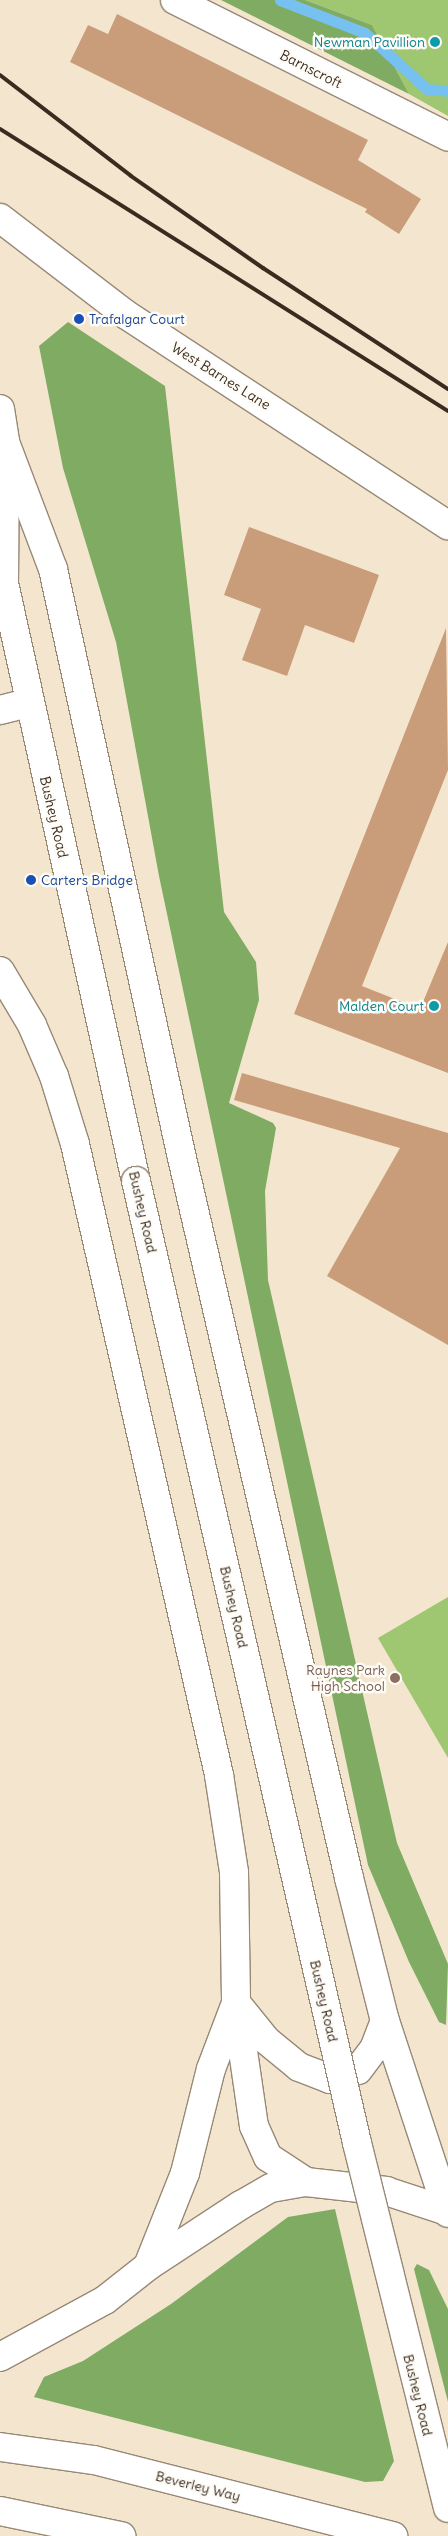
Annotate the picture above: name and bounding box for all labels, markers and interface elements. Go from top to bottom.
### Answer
place label: Newman Pavillion [314,34,425,50]
marker: Newman Pavillion [429,36,441,48]
street label: Barnscroft [277,46,345,92]
place label: Trafalgar Court [89,311,185,327]
marker: Trafalgar Court [73,313,85,325]
street label: West Barnes Lane [168,339,274,413]
street label: Bushey Road [36,774,72,860]
place label: Carters Bridge [41,872,133,888]
marker: Carters Bridge [25,874,37,886]
place label: Malden Court [339,998,424,1014]
marker: Malden Court [428,1000,440,1012]
street label: Bushey Road [125,1169,161,1255]
street label: Bushey Road [216,1564,252,1650]
place label: Raynes Park High School [306,1662,385,1694]
marker: Raynes Park High School [389,1672,401,1684]
street label: Bushey Road [306,1958,342,2044]
street label: Bushey Road [400,2352,436,2438]
street label: Beverley Way [154,2467,242,2505]

